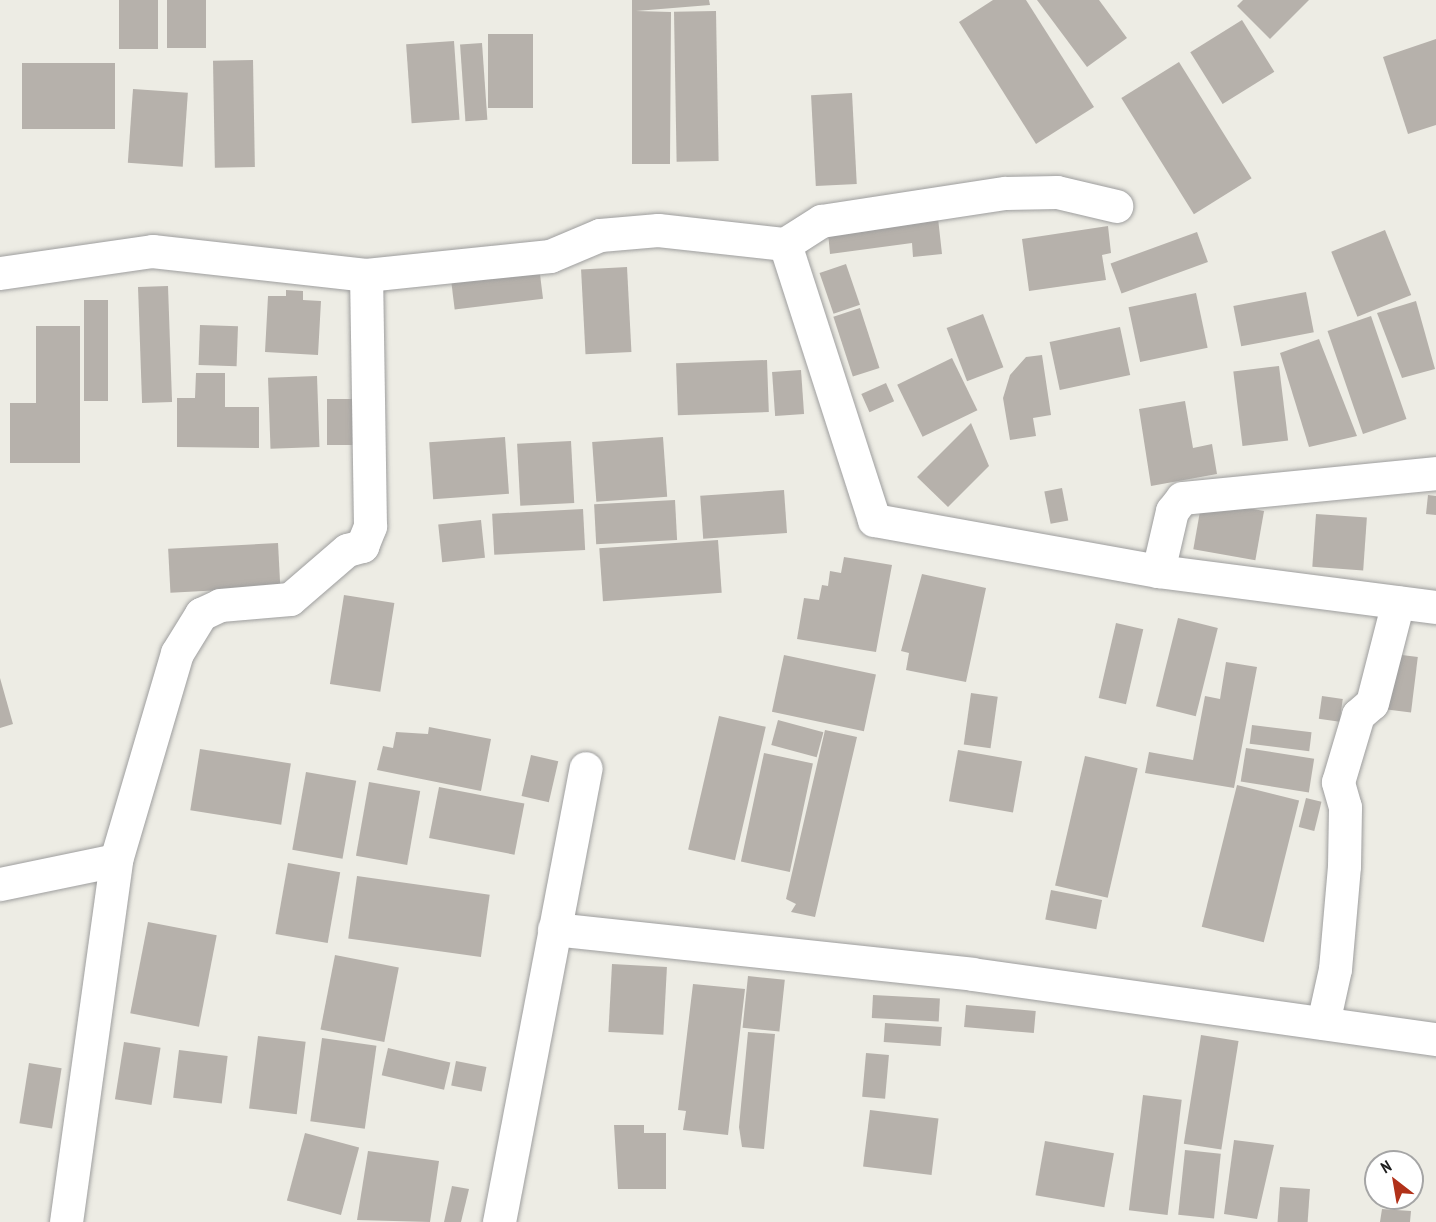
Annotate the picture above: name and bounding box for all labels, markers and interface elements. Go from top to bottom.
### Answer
north arrow [1364,1150,1424,1210]
text: N [1377,1155,1395,1177]

